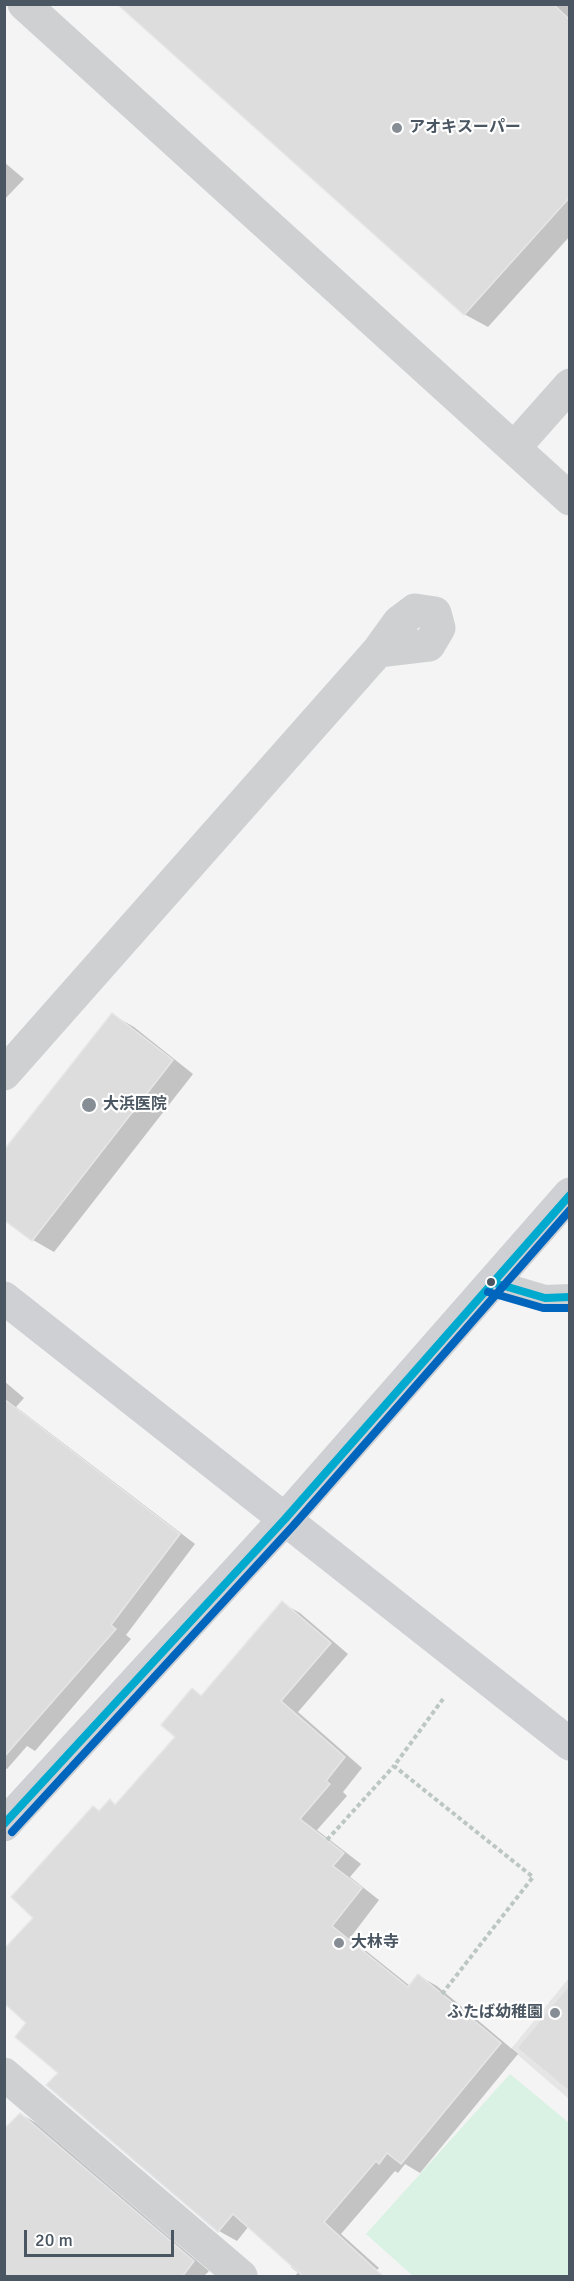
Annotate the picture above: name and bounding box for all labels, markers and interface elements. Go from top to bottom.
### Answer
place label: アオキスーパー [409,118,521,138]
marker: アオキスーパー [390,121,404,135]
place label: 大浜医院 [103,1095,167,1115]
marker: 大浜医院 [80,1096,98,1114]
unlabelled marker [485,1276,497,1288]
place label: 大林寺 [351,1933,399,1953]
marker: 大林寺 [332,1936,346,1950]
place label: ふたば幼稚園 [447,2003,543,2023]
marker: ふたば幼稚園 [548,2006,562,2020]
scale bar [27,2218,177,2256]
text: 20 m [35,2229,73,2251]

